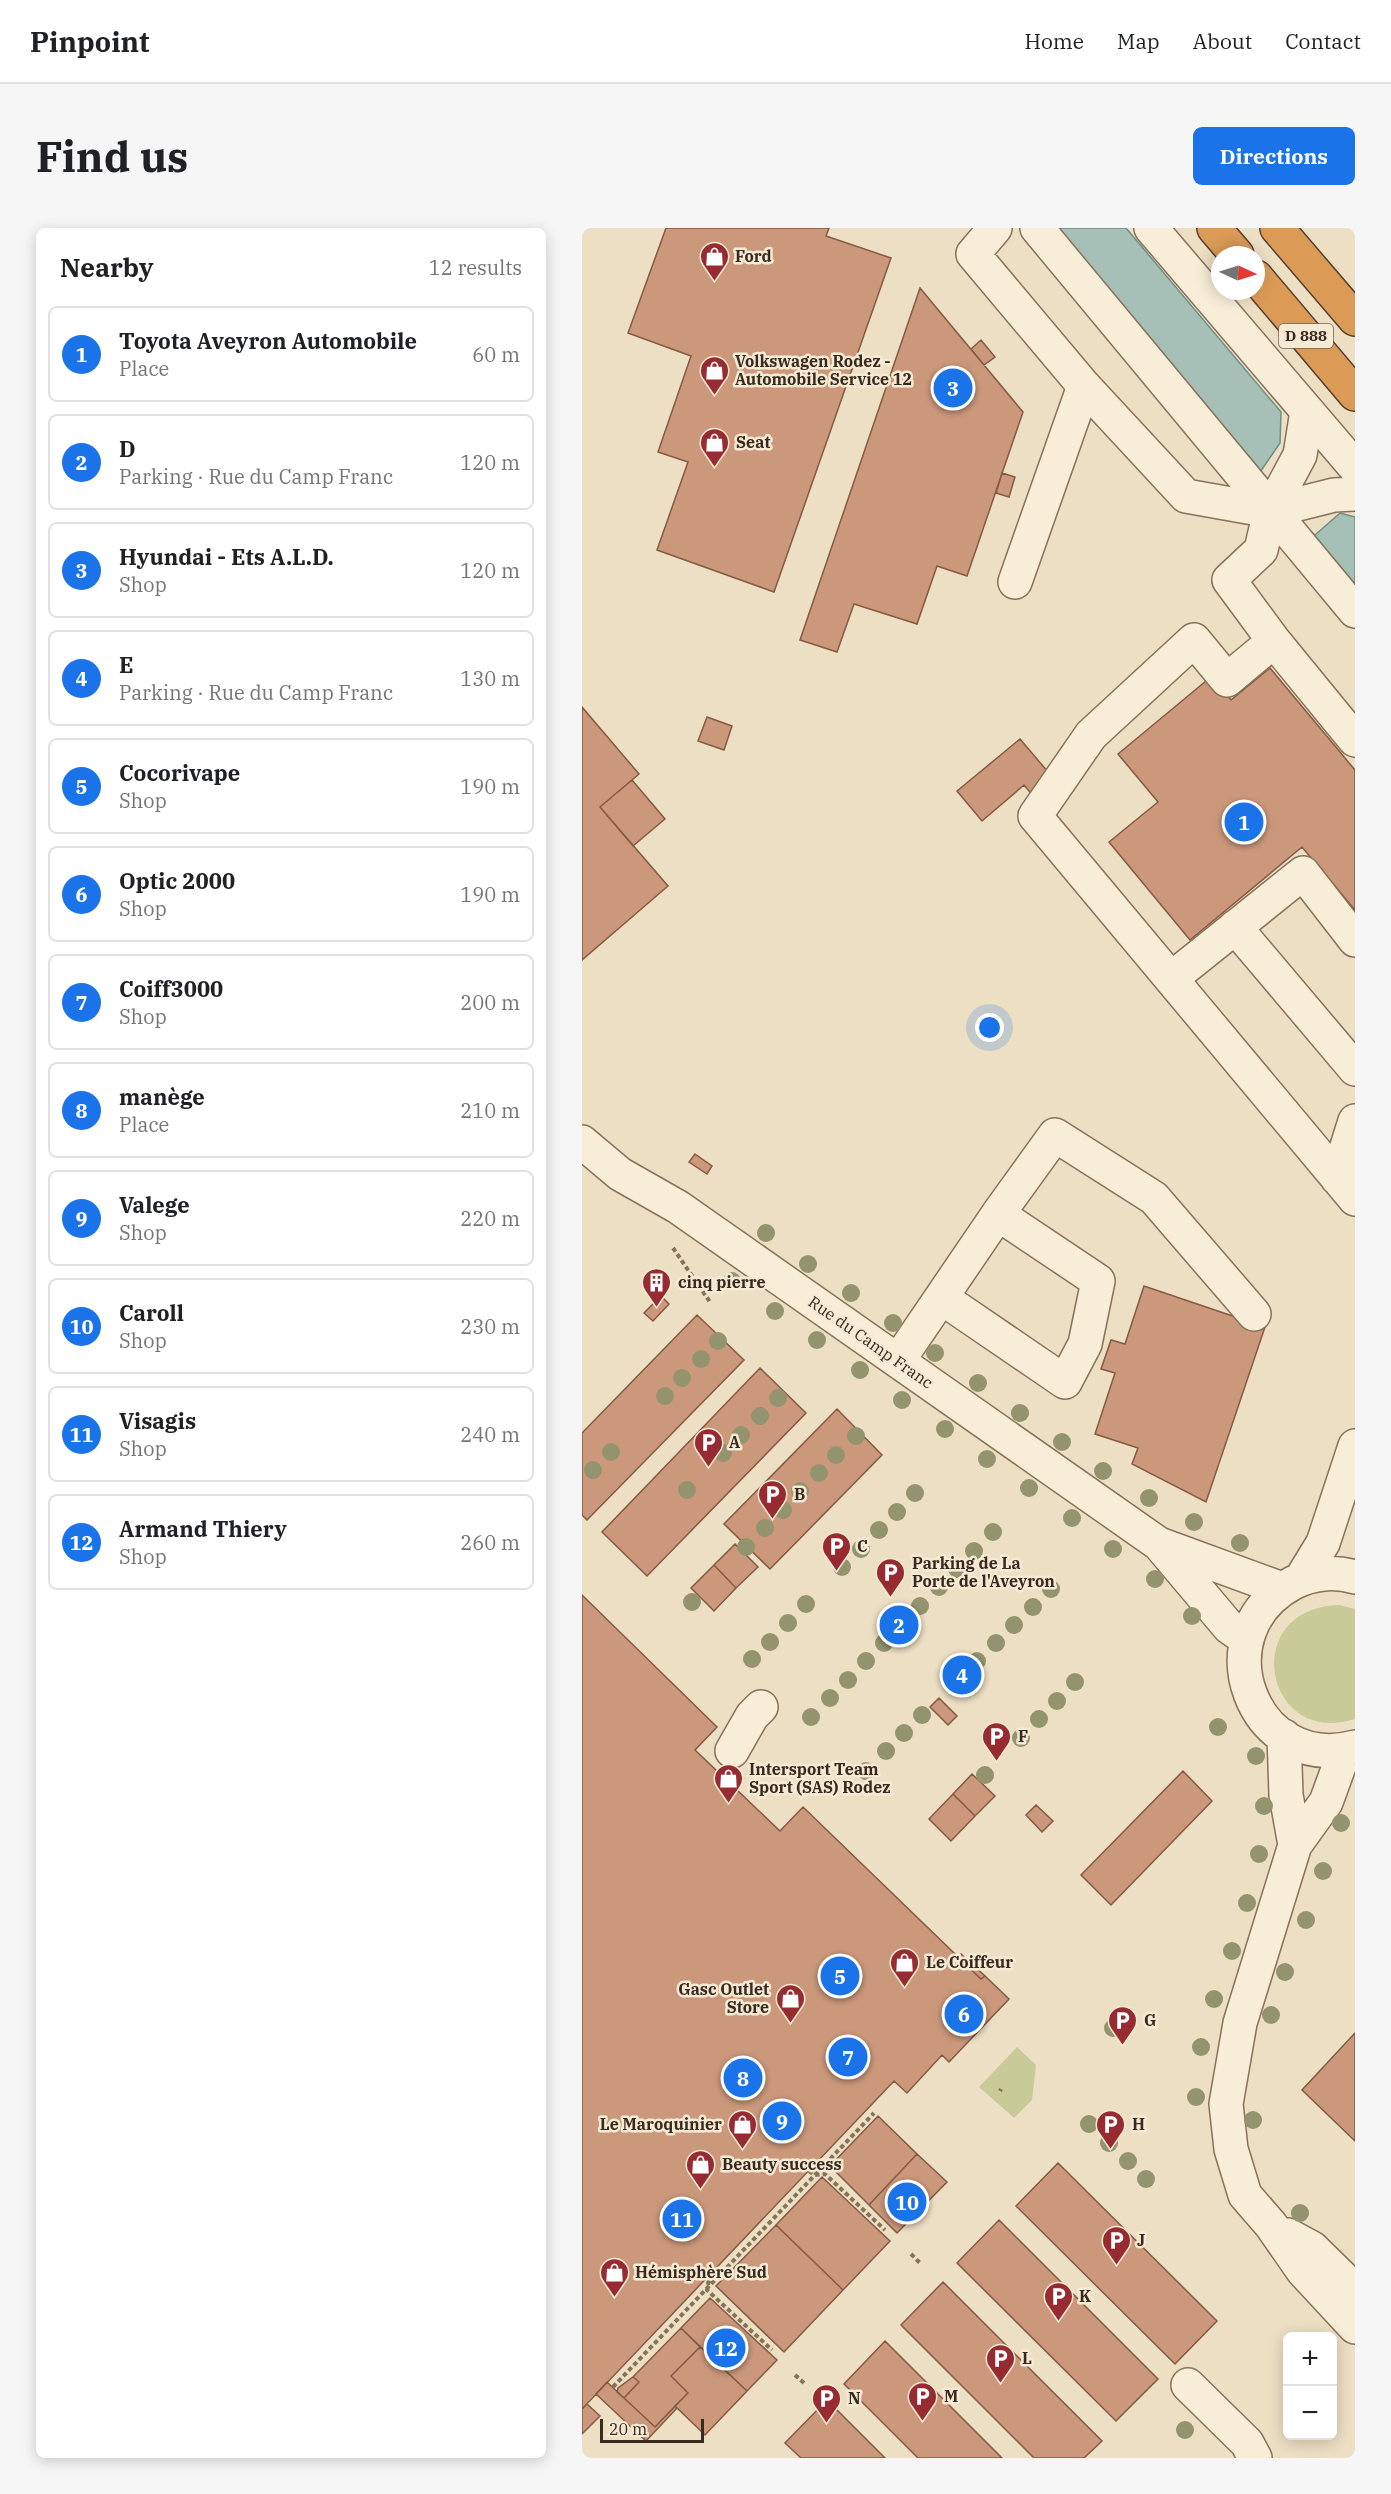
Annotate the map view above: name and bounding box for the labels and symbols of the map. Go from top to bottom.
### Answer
shop icon: Ford [698,240,730,282]
place label: Ford [735,246,772,266]
north arrow [1211,246,1265,300]
road number: D 888 [1279,324,1333,348]
place label: Volkswagen Rodez - Automobile Service 12 [735,351,912,389]
shop icon: Volkswagen Rodez - Automobile Service 12 [698,354,730,396]
pin: 3 [934,366,973,410]
shop icon: Seat [699,426,731,468]
place label: Seat [736,432,770,452]
pin: 1 [1224,800,1264,844]
your location [975,1013,1004,1042]
building icon: cinq pierre [641,1266,673,1308]
place label: cinq pierre [678,1272,766,1292]
street label: Rue du Camp Franc [805,1291,937,1393]
parking icon: A [692,1426,724,1468]
place label: A [729,1432,740,1452]
parking icon: B [757,1478,789,1520]
place label: B [794,1484,805,1504]
parking icon: C [820,1530,852,1572]
place label: C [857,1536,868,1556]
place label: Parking de La Porte de l'Aveyron [912,1553,1055,1591]
parking icon: Parking de La Porte de l'Aveyron [875,1556,907,1598]
pin: 2 [880,1602,918,1648]
pin: 4 [942,1652,982,1698]
parking icon: F [981,1720,1013,1762]
place label: F [1018,1726,1028,1746]
place label: Intersport Team Sport (SAS) Rodez [749,1759,890,1797]
shop icon: Intersport Team Sport (SAS) Rodez [712,1762,744,1804]
shop icon: Le Coiffeur [889,1946,921,1988]
place label: Le Coiffeur [926,1952,1013,1972]
pin: 5 [820,1954,860,1998]
place label: Gasc Outlet Store [678,1979,769,2017]
shop icon: Gasc Outlet Store [774,1982,806,2024]
pin: 6 [944,1992,983,2036]
parking icon: G [1107,2004,1139,2046]
place label: G [1144,2010,1156,2030]
pin: 7 [828,2034,868,2080]
pin: 8 [724,2056,762,2100]
pin: 9 [762,2098,802,2144]
shop icon: Le Maroquinier [727,2108,759,2150]
parking icon: H [1095,2108,1127,2150]
place label: Le Maroquinier [600,2114,722,2134]
place label: H [1132,2114,1145,2134]
shop icon: Beauty success [685,2148,717,2190]
place label: Beauty success [722,2154,842,2174]
pin: 10 [888,2180,926,2224]
pin: 11 [662,2196,702,2242]
parking icon: J [1100,2224,1132,2266]
place label: J [1137,2230,1145,2250]
shop icon: Hémisphère Sud [598,2256,630,2298]
place label: Hémisphère Sud [635,2262,767,2282]
parking icon: K [1042,2280,1074,2322]
place label: K [1079,2286,1092,2306]
pin: 12 [706,2326,746,2370]
parking icon: L [985,2342,1017,2384]
place label: L [1022,2348,1032,2368]
parking icon: M [907,2380,939,2422]
parking icon: N [811,2382,843,2424]
place label: M [944,2386,958,2406]
place label: N [848,2388,861,2408]
scale bar [600,2416,704,2444]

